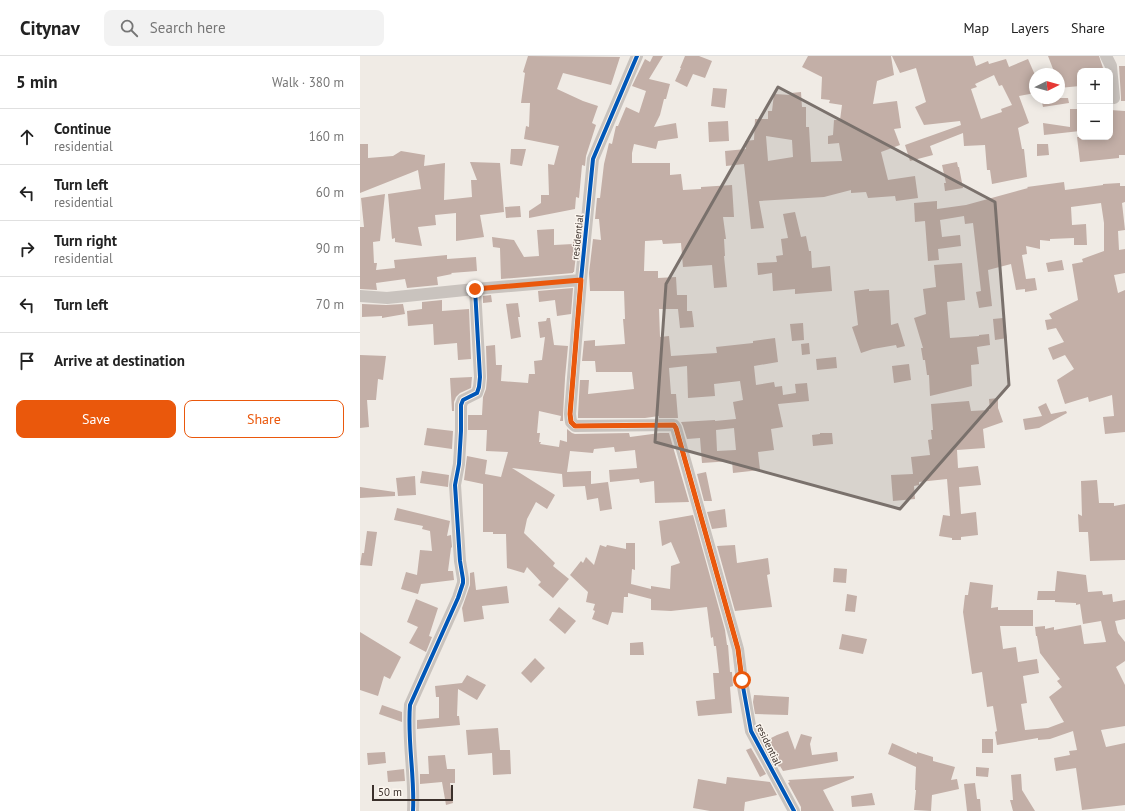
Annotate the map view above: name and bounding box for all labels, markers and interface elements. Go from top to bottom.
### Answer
search box [104,10,384,46]
text: Citynav [20,16,80,40]
icon: search [118,17,140,39]
text: Search here [150,18,226,37]
text: Map [963,19,989,37]
text: Layers [1011,19,1049,37]
text: Share [1071,19,1105,37]
north arrow [1029,68,1065,104]
map controls [1077,68,1113,140]
button: + [1077,68,1113,104]
text: 5 min [16,71,57,93]
text: Walk · 380 m [272,74,344,91]
button: − [1077,104,1113,140]
text: Continue [54,119,111,138]
icon: ahead [16,126,38,148]
text: 160 m [309,128,344,145]
text: residential [54,138,113,155]
text: Turn left [54,175,108,194]
icon: left [16,182,38,204]
text: 60 m [316,184,344,201]
text: residential [54,194,113,211]
street label: residential [569,214,586,260]
text: Turn right [54,231,117,250]
icon: right [16,238,38,260]
text: 90 m [316,240,344,257]
text: residential [54,250,113,267]
route end [466,280,484,298]
icon: left [16,294,38,316]
text: Turn left [54,295,108,314]
text: 70 m [316,296,344,313]
icon: arrive [16,350,38,372]
text: Arrive at destination [54,351,185,370]
button: Save [16,400,176,438]
button: Share [184,400,344,438]
route start [733,671,751,689]
street label: residential [753,721,784,767]
scale bar [372,783,453,802]
text: 50 m [378,785,402,799]

